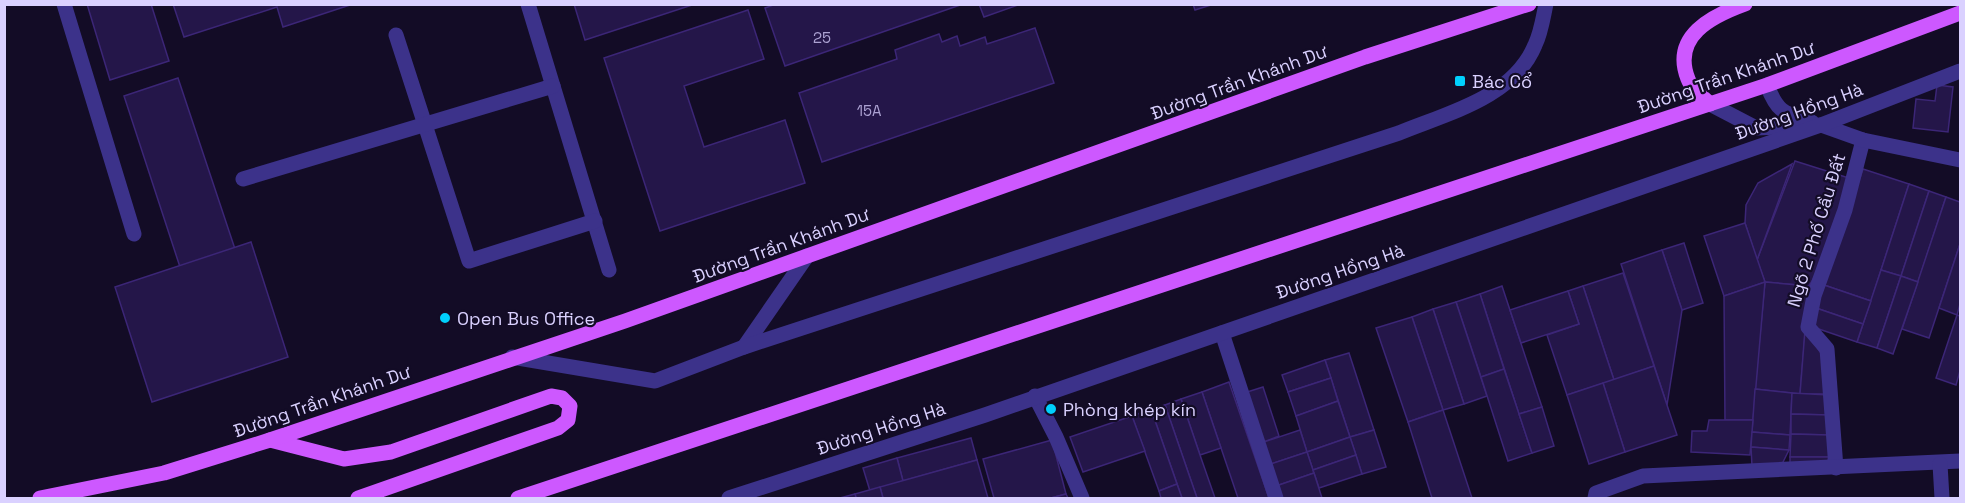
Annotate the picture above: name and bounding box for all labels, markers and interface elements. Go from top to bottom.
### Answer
house number: 25 [813,28,831,47]
street label: Đường Trần Khánh Dư [1634,36,1818,118]
street label: Đường Trần Khánh Dư [1148,39,1330,125]
place label: Bác Cổ [1472,70,1532,93]
marker: Bác Cổ [1453,74,1467,88]
street label: Đường Hồng Hà [1732,77,1866,145]
house number: 15A [857,101,882,120]
street label: Ngõ 2 Phố Cầu Đất [1782,150,1850,310]
street label: Đường Trần Khánh Dư [690,202,872,288]
street label: Đường Hồng Hà [1273,238,1407,304]
place label: Open Bus Office [457,307,595,330]
marker: Open Bus Office [438,311,452,325]
street label: Đường Trần Khánh Dư [230,360,414,442]
street label: Đường Hồng Hà [814,396,948,460]
place label: Phòng khép kín [1063,398,1196,421]
marker: Phòng khép kín [1044,402,1058,416]

